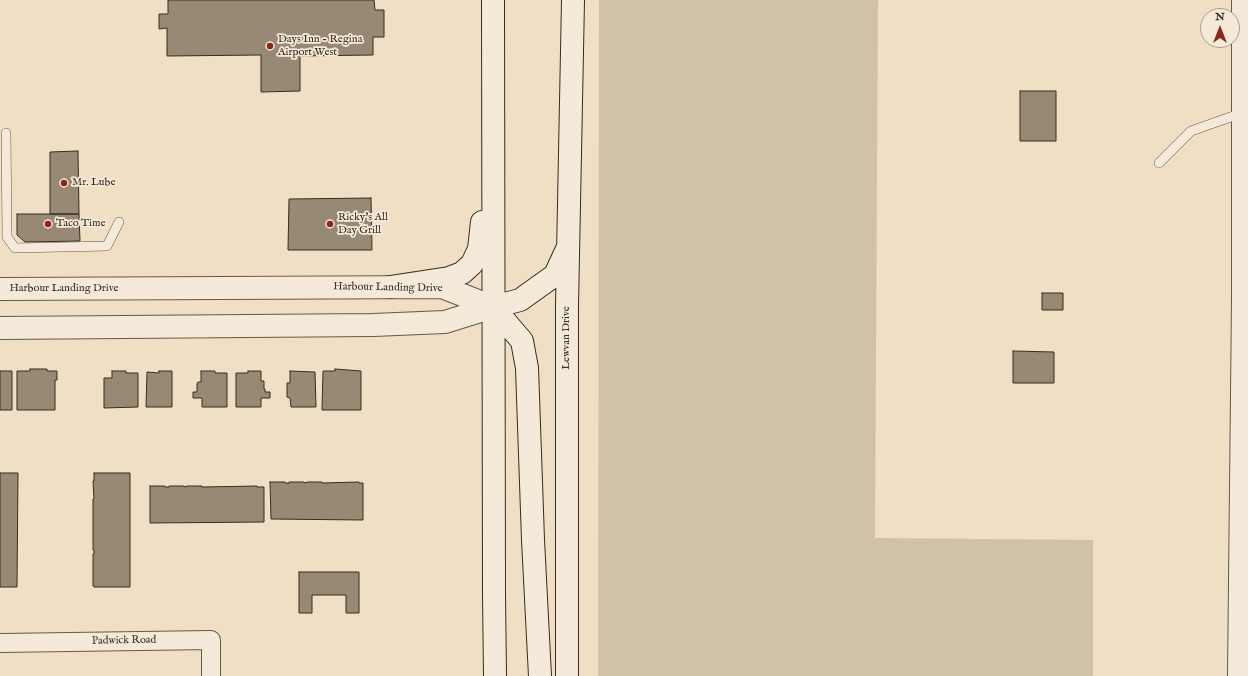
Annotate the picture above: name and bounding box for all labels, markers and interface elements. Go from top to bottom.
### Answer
north arrow [1200,8,1240,48]
text: N [1215,10,1225,24]
place label: Days Inn - Regina Airport West [278,33,362,59]
marker: Days Inn - Regina Airport West [265,41,275,51]
place label: Mr. Lube [72,176,115,190]
marker: Mr. Lube [59,178,69,188]
place label: Ricky's All Day Grill [338,211,388,237]
place label: Taco Time [56,217,105,231]
marker: Taco Time [43,219,53,229]
marker: Ricky's All Day Grill [325,219,335,229]
street label: Harbour Landing Drive [333,280,443,296]
street label: Harbour Landing Drive [9,282,119,296]
street label: Lewvan Drive [560,306,574,370]
street label: Padwick Road [91,634,157,648]

